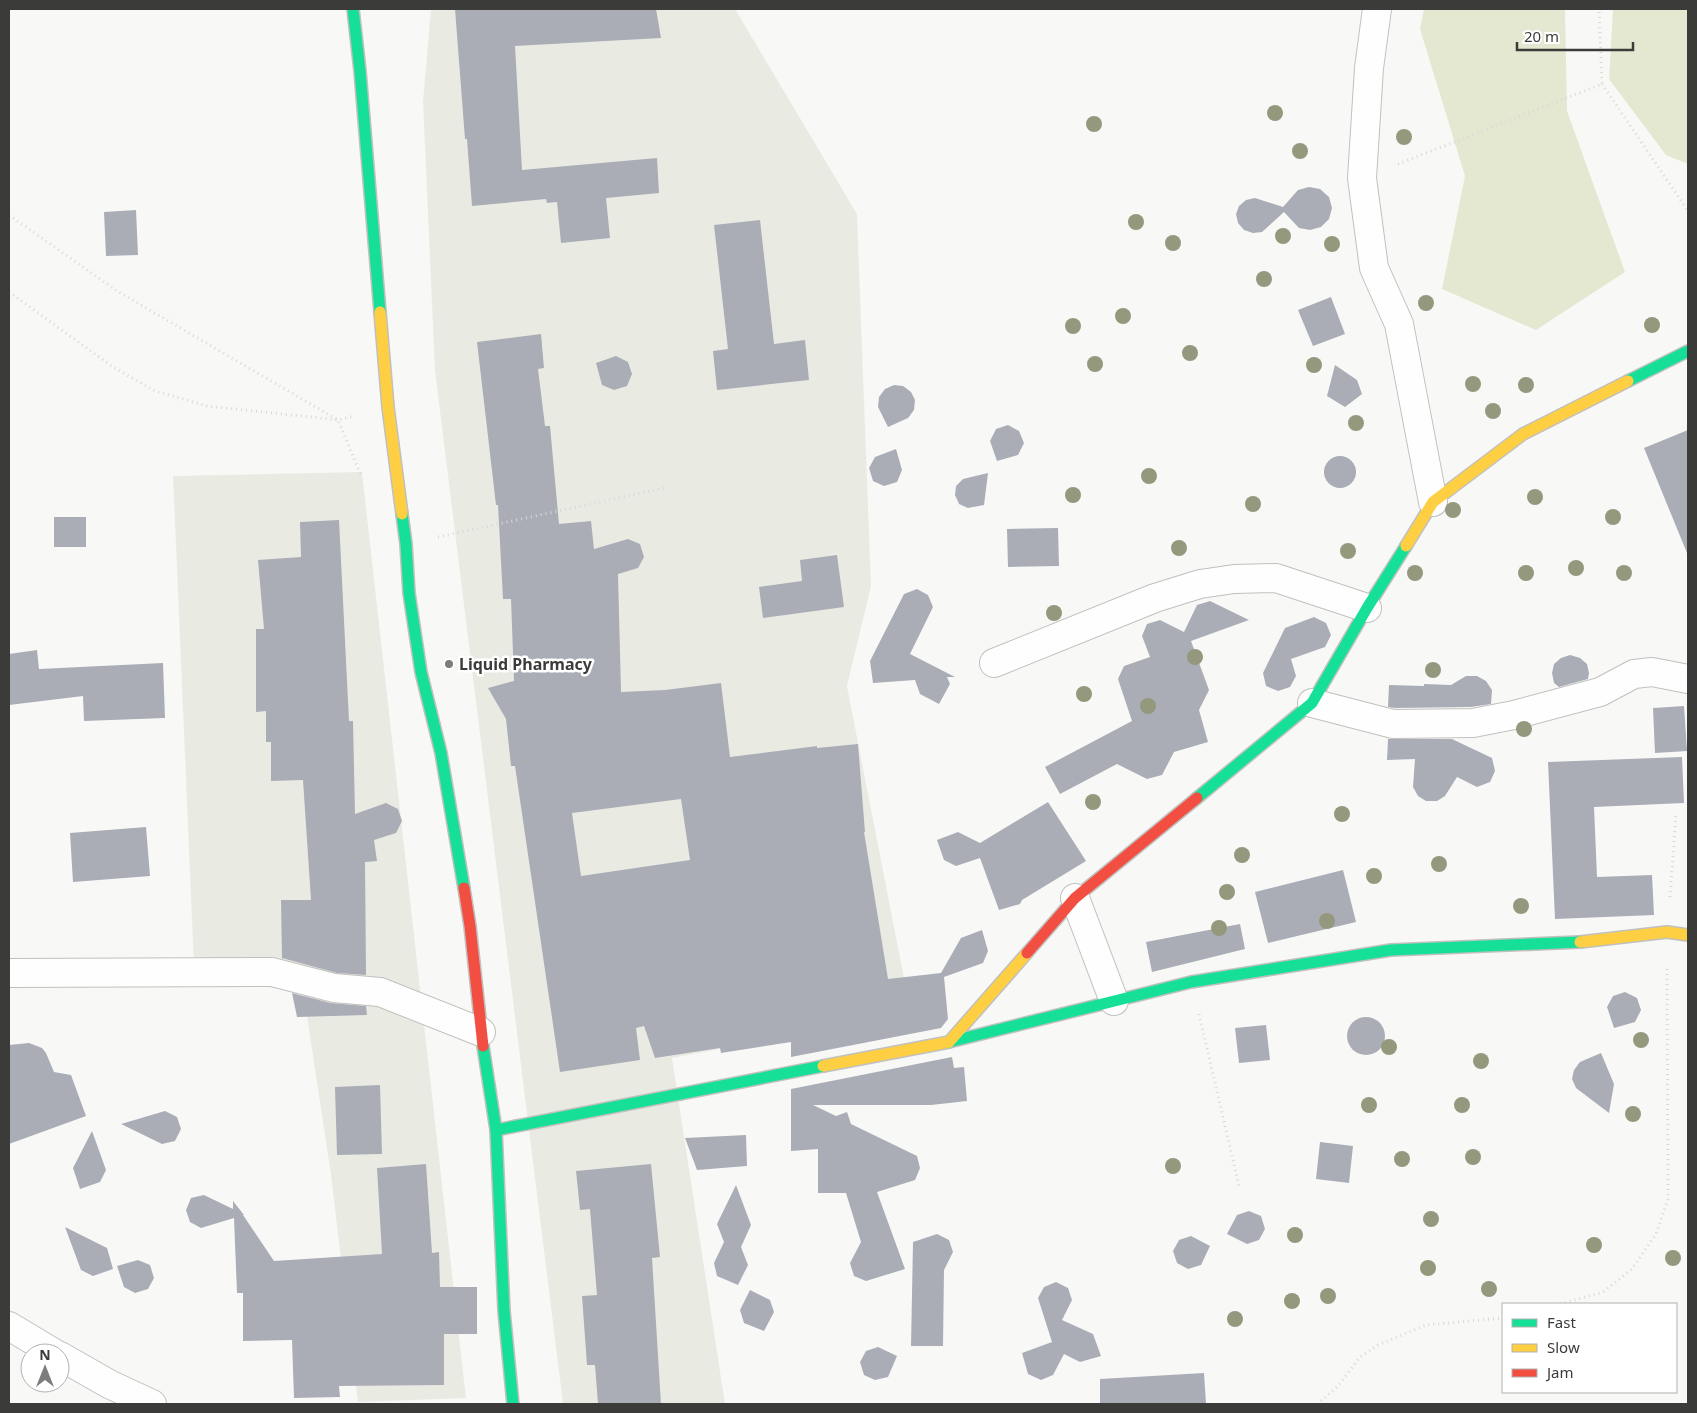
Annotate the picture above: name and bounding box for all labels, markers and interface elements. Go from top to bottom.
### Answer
scale bar [1517,20,1633,52]
text: 20 m [1524,26,1559,46]
place label: Liquid Pharmacy [459,653,593,675]
marker: Liquid Pharmacy [443,658,455,670]
legend [1502,1303,1677,1393]
text: Fast [1547,1312,1576,1332]
text: Slow [1547,1337,1580,1357]
north arrow [20,1343,70,1393]
text: N [39,1345,51,1364]
text: Jam [1545,1362,1574,1382]

